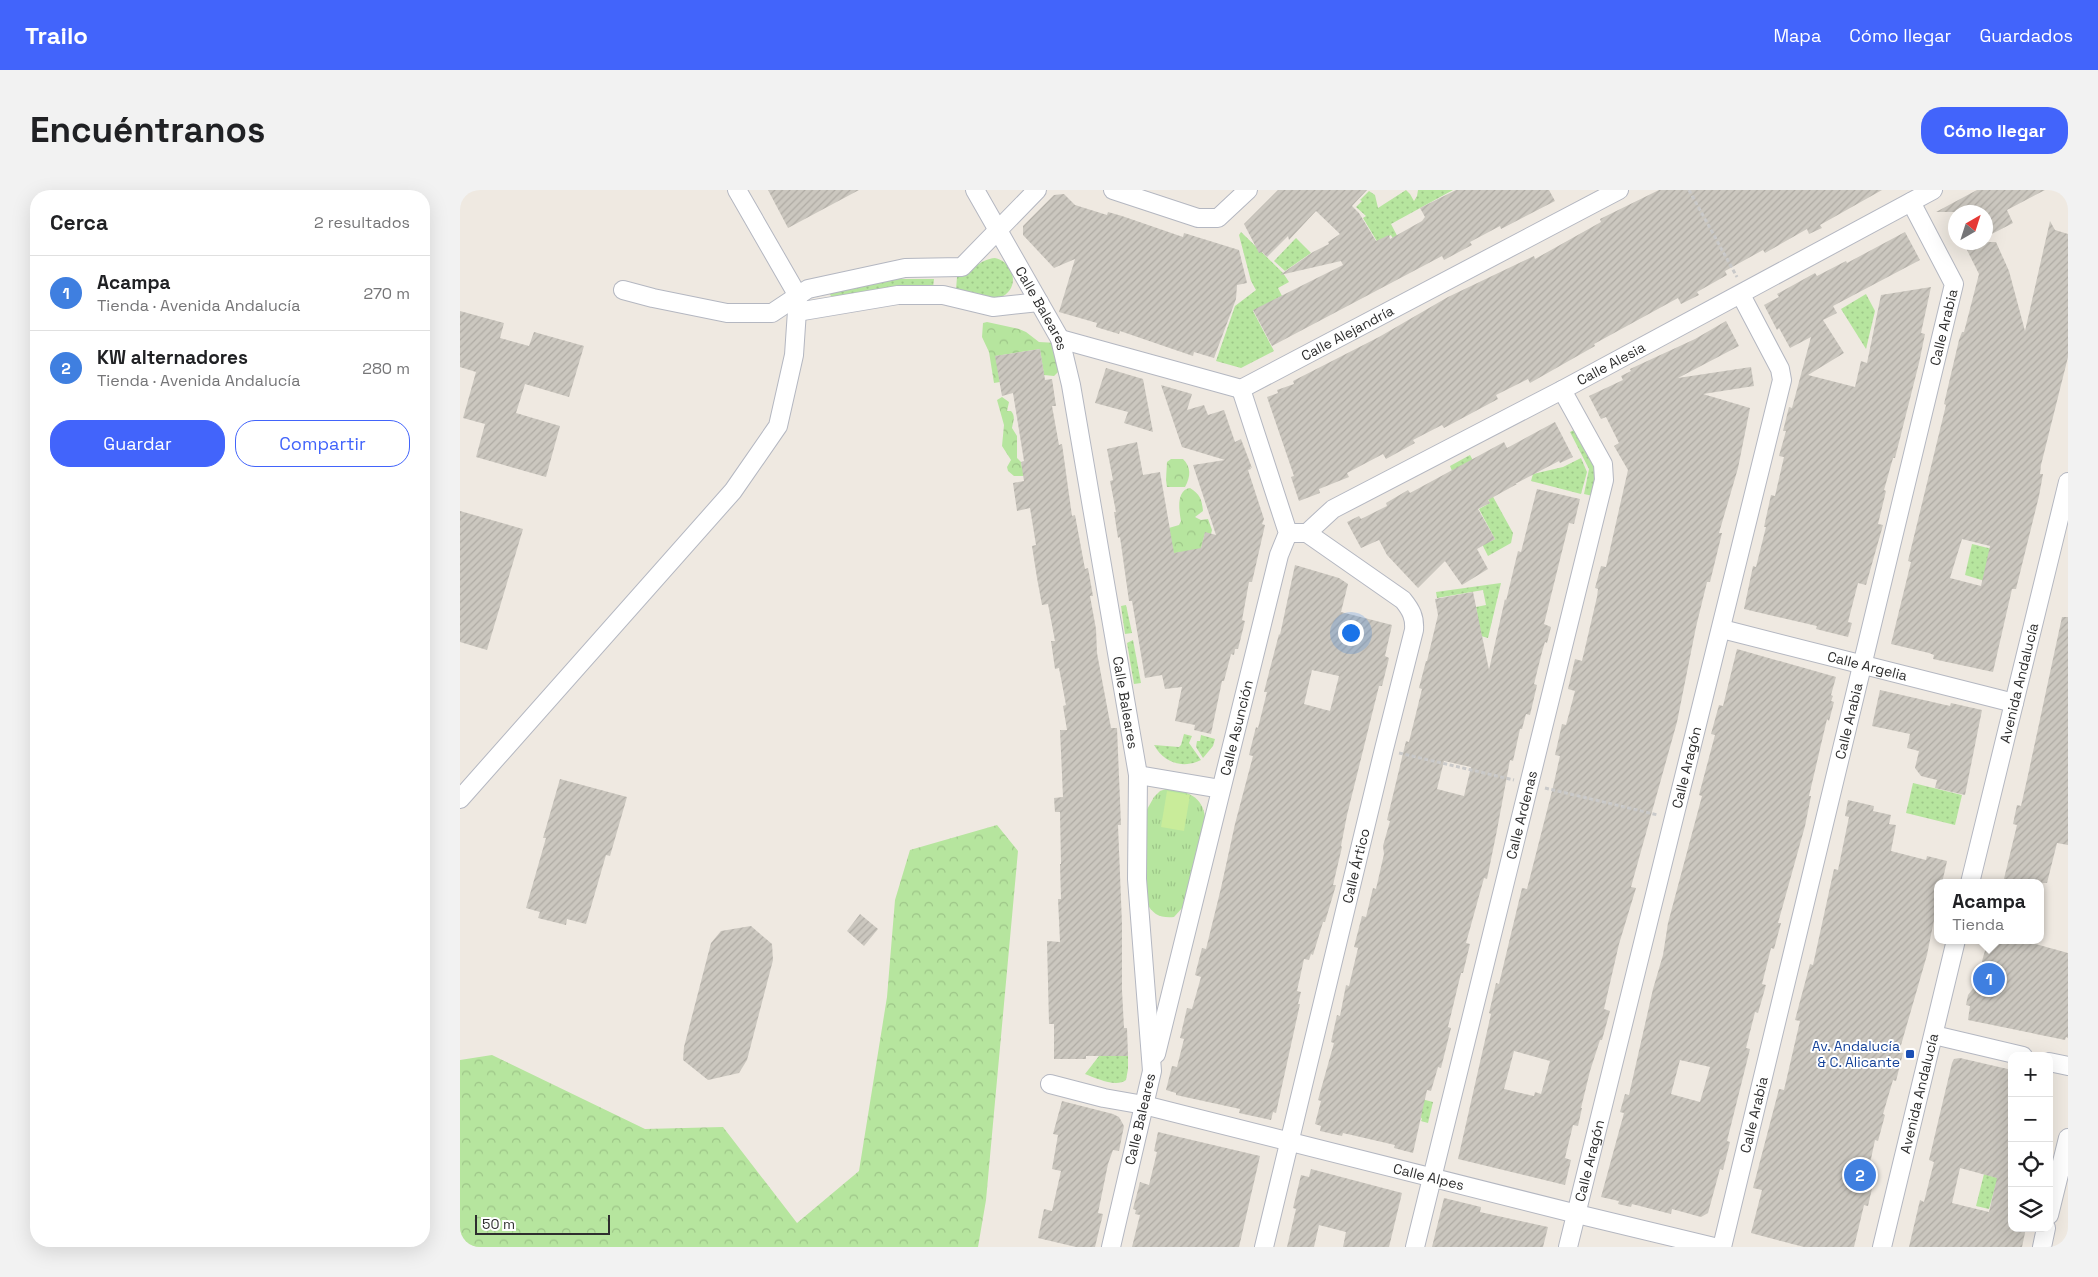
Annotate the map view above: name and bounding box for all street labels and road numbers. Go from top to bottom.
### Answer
street label: Calle Baleares [1011,263,1071,352]
street label: Calle Arabia [1926,287,1961,367]
street label: Calle Alejandría [1298,301,1397,365]
street label: Calle Alesia [1574,338,1648,389]
street label: Avenida Andalucía [1996,621,2042,745]
street label: Calle Argelia [1826,647,1909,685]
street label: Calle Baleares [1109,655,1142,750]
street label: Calle Asunción [1216,678,1257,778]
street label: Calle Arabia [1831,681,1867,761]
street label: Calle Aragón [1668,725,1705,810]
street label: Calle Ardenas [1502,769,1541,861]
street label: Calle Ártico [1338,827,1374,905]
street label: Avenida Andalucía [1896,1031,1942,1155]
street label: Calle Baleares [1121,1071,1159,1167]
street label: Calle Arabia [1736,1075,1772,1155]
street label: Calle Aragón [1571,1118,1608,1203]
street label: Calle Alpes [1391,1159,1466,1194]

